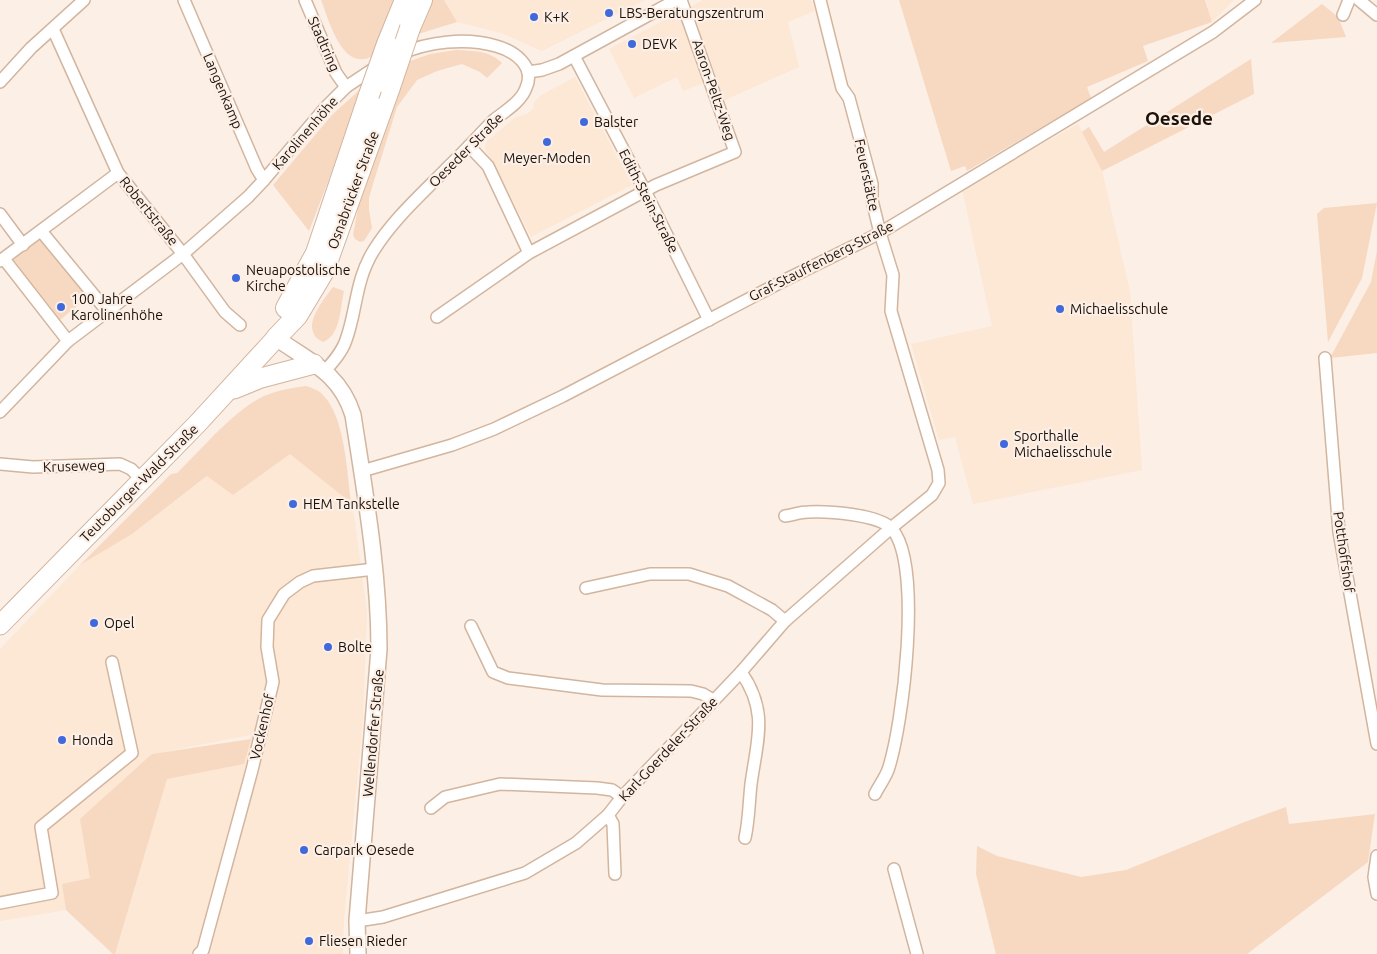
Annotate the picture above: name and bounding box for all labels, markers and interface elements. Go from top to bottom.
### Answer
place label: LBS-Beratungszentrum [619,5,764,21]
marker: LBS-Beratungszentrum [603,7,615,19]
place label: K+K [544,9,569,25]
marker: K+K [528,11,540,23]
street label: Stadtring [305,14,343,74]
place label: DEVK [642,36,678,52]
street label: Aaron-Peltz-Weg [689,37,739,143]
marker: DEVK [626,38,638,50]
street label: Langenkamp [200,51,246,131]
street label: Karolinenhöhe [269,93,341,173]
district label: Oesede [1145,107,1213,129]
street label: Oeseder Straße [426,110,506,190]
place label: Balster [594,114,639,130]
marker: Balster [578,116,590,128]
street label: Osnabrücker Straße [324,129,382,251]
marker: Meyer-Moden [541,136,553,148]
street label: Feuerstätte [852,137,882,213]
street label: Edith-Stein-Straße [616,146,682,256]
place label: Meyer-Moden [503,150,591,166]
street label: Robertstraße [116,173,182,249]
street label: Graf-Stauffenberg-Straße [746,218,896,304]
place label: Neuapostolische Kirche [246,262,350,294]
marker: Neuapostolische Kirche [230,272,242,284]
place label: 100 Jahre Karolinenhöhe [71,291,163,323]
marker: 100 Jahre Karolinenhöhe [55,301,67,313]
place label: Michaelisschule [1070,301,1168,317]
marker: Michaelisschule [1054,303,1066,315]
street label: Teutoburger-Wald-Straße [77,421,201,545]
place label: Sporthalle Michaelisschule [1014,428,1112,460]
marker: Sporthalle Michaelisschule [998,438,1010,450]
street label: Kruseweg [43,457,105,475]
place label: HEM Tankstelle [303,496,400,512]
marker: HEM Tankstelle [287,498,299,510]
street label: Potthoffshof [1330,510,1358,594]
place label: Opel [104,615,135,631]
marker: Opel [88,617,100,629]
place label: Bolte [338,639,372,655]
marker: Bolte [322,641,334,653]
street label: Wellendorfer Straße [359,668,387,798]
street label: Vockenhof [247,692,277,762]
street label: Karl-Goerdeler-Straße [615,693,721,805]
place label: Honda [72,732,113,748]
marker: Honda [56,734,68,746]
place label: Carpark Oesede [314,842,414,858]
marker: Carpark Oesede [298,844,310,856]
place label: Fliesen Rieder [319,933,408,949]
marker: Fliesen Rieder [303,935,315,947]

